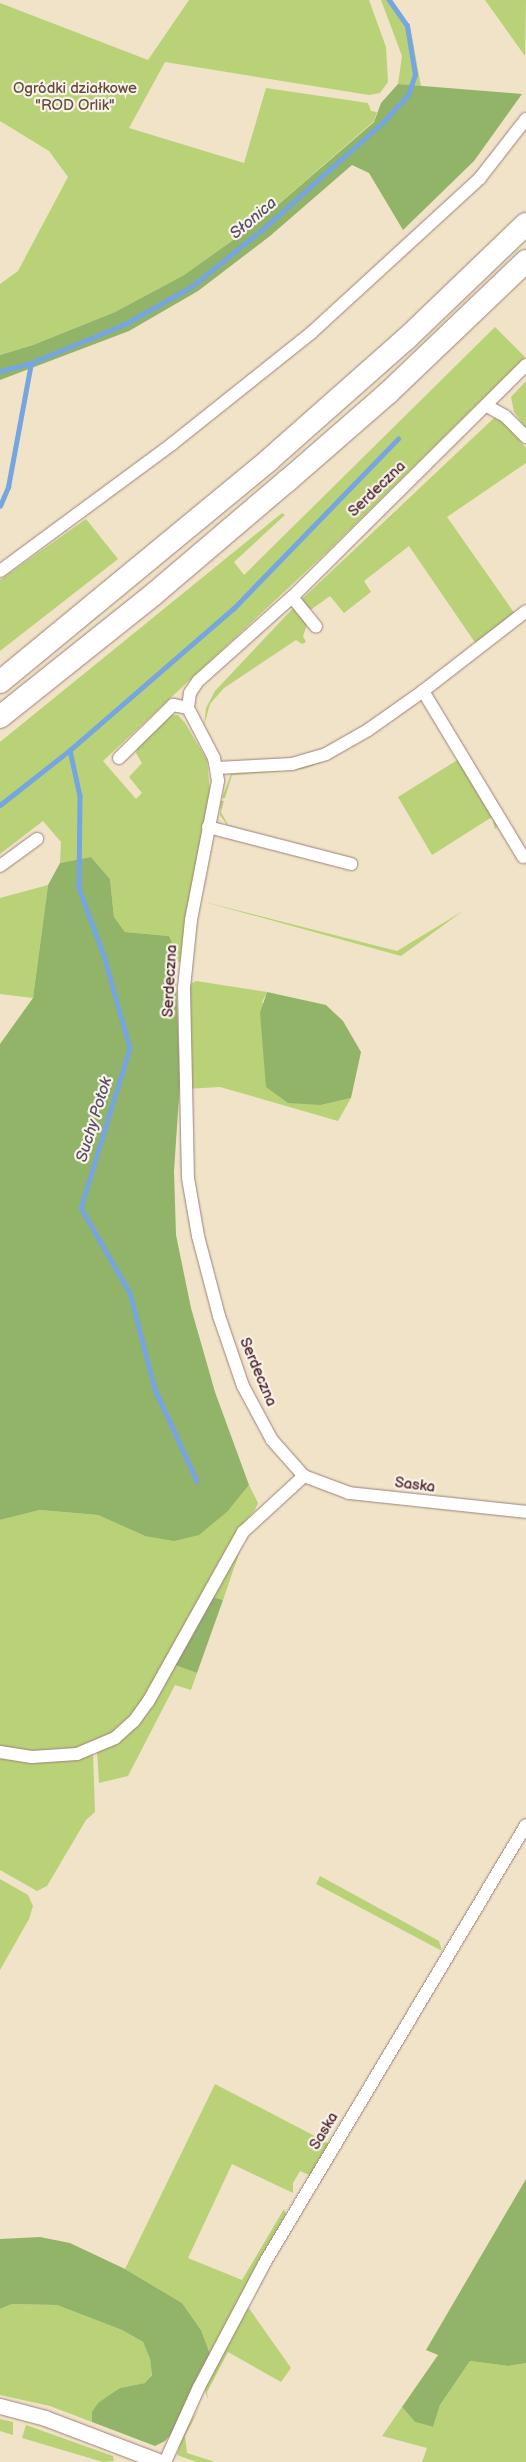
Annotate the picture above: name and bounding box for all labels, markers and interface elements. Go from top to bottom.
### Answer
park label: Ogródki działkowe "ROD Orlik" [13,79,137,114]
water label: Słonica [227,194,281,244]
street label: Serdeczna [345,457,409,521]
street label: Serdeczna [159,944,181,1018]
water label: Suchy Potok [73,1075,117,1165]
street label: Serdeczna [236,1335,280,1409]
street label: Saska [394,1474,436,1496]
street label: Saska [306,2109,342,2153]

